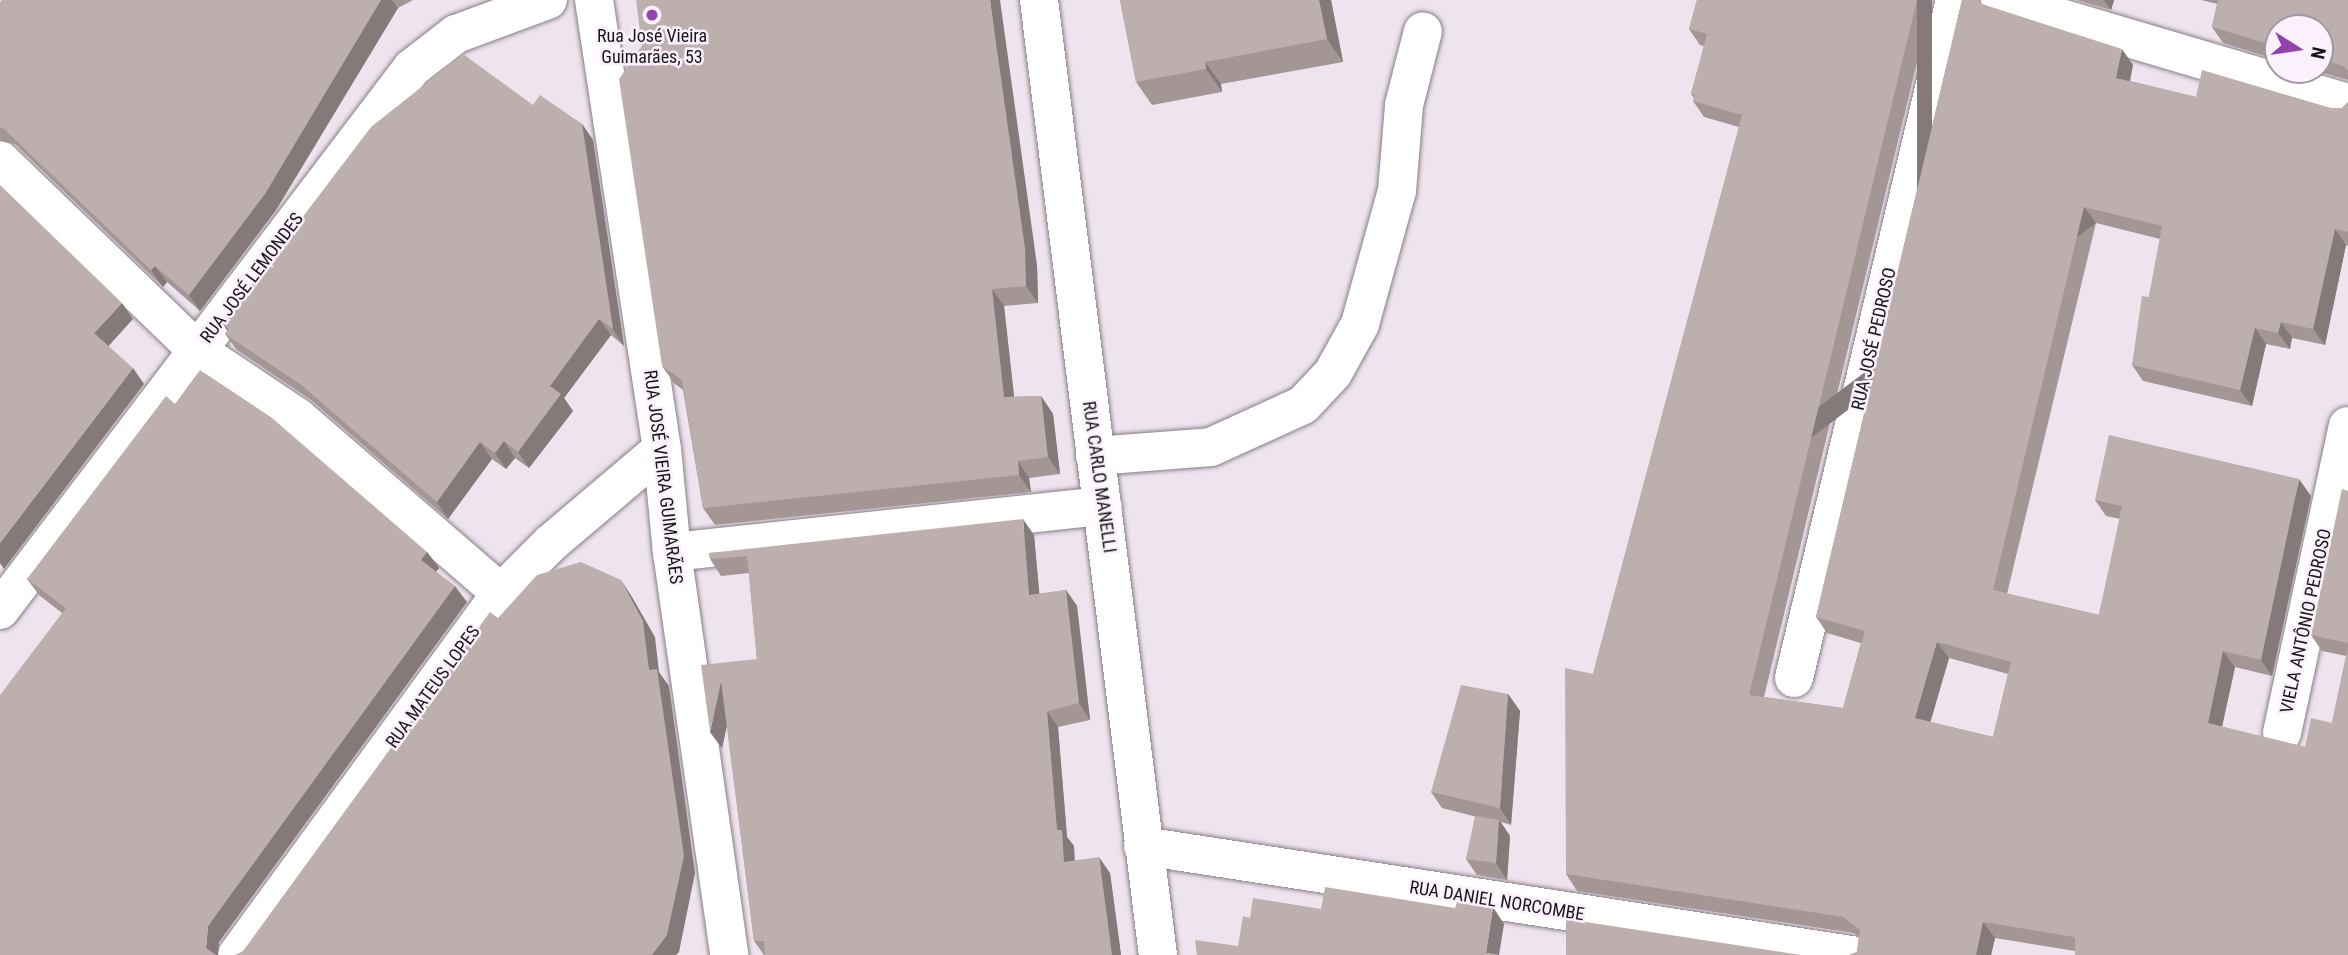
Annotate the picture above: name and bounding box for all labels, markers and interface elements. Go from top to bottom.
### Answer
marker: Rua José Vieira Guimarães, 53 [644,7,660,23]
north arrow [2264,14,2334,84]
place label: Rua José Vieira Guimarães, 53 [597,26,707,68]
text: N [2306,45,2331,61]
street label: RUA JOSÉ LEMONDES [196,209,308,347]
street label: RUA JOSÉ PEDROSO [1847,266,1901,412]
street label: RUA JOSÉ VIEIRA GUIMARÃES [639,369,687,585]
street label: RUA CARLO MANELLI [1078,400,1120,554]
street label: VIELA ANTÔNIO PEDROSO [2276,527,2336,715]
street label: RUA MATEUS LOPES [381,622,485,752]
street label: RUA DANIEL NORCOMBE [1408,877,1586,925]

